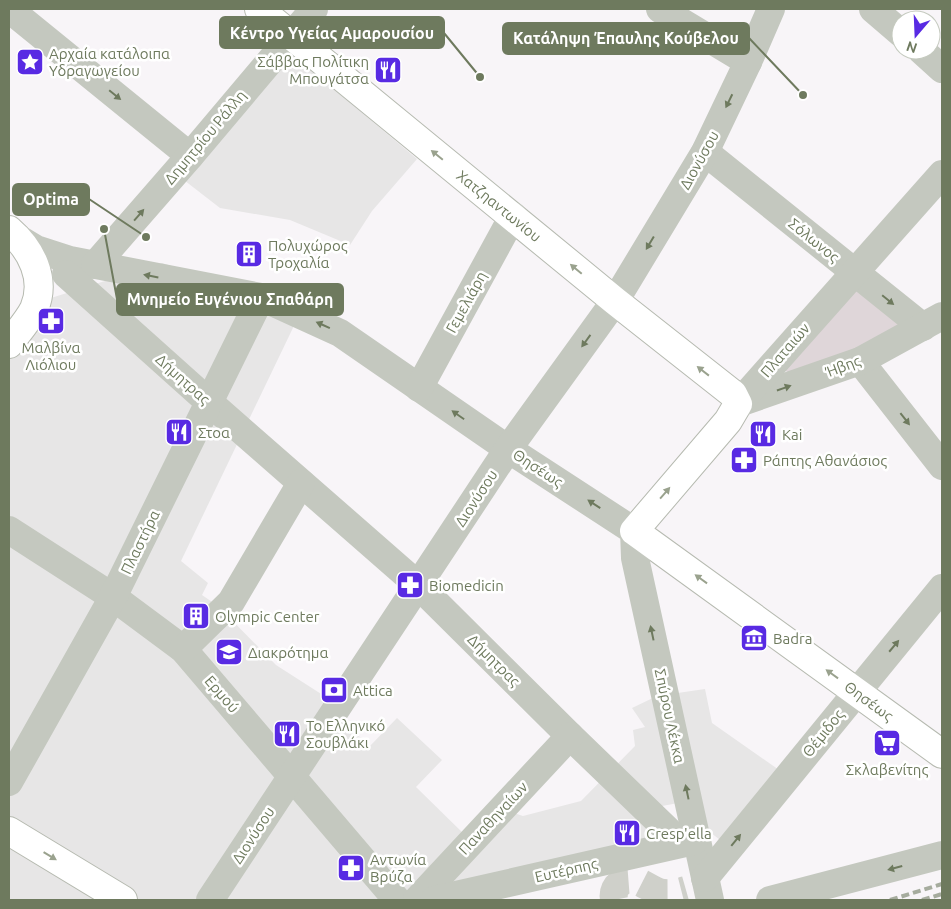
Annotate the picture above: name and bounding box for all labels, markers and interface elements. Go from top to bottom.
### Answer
north arrow [891,10,941,60]
callout: Κέντρο Υγείας Αμαρουσίου [220,17,444,48]
callout: Κατάληψη Έπαυλης Κούβελου [503,23,749,54]
text: Κέντρο Υγείας Αμαρουσίου [230,24,434,43]
text: Κατάληψη Έπαυλης Κούβελου [513,29,739,48]
text: N [904,38,919,57]
place label: Αρχαία κατάλοιπα Υδραγωγείου [49,45,170,79]
place icon: Αρχαία κατάλοιπα Υδραγωγείου [15,47,45,77]
place label: Σάββας Πολίτικη Μπουγάτσα [257,53,369,87]
restaurant icon: Σάββας Πολίτικη Μπουγάτσα [373,55,403,85]
street label: Δημητρίου Ράλλη [161,87,249,187]
one-way arrow [108,89,121,100]
one-way arrow [725,94,733,108]
street label: Διονύσου [676,128,722,192]
one-way arrow [431,149,444,160]
street label: Χατζηαντωνίου [453,167,545,245]
callout: Optima [13,184,89,215]
text: Optima [23,190,79,208]
one-way arrow [133,209,145,221]
street label: Σόλωνος [785,215,843,266]
one-way arrow [646,236,655,249]
place label: Πολυχώρος Τροχαλία [268,237,348,271]
building icon: Πολυχώρος Τροχαλία [234,239,264,269]
one-way arrow [570,264,582,275]
street label: Γεμελιάρη [442,268,490,336]
one-way arrow [143,271,159,279]
callout: Μνημείο Ευγένιου Σπαθάρη [117,284,343,315]
text: Μνημείο Ευγένιου Σπαθάρη [127,290,333,308]
one-way arrow [882,294,895,305]
pharmacy icon: Μαλβίνα Λιόλιου [36,306,66,336]
street label: Πλαταιών [757,320,813,380]
one-way arrow [316,321,330,329]
one-way arrow [581,334,591,348]
place label: Μαλβίνα Λιόλιου [22,339,80,373]
street label: Δήμητρας [153,350,214,408]
street label: Ήβης [822,352,863,381]
one-way arrow [697,365,710,376]
one-way arrow [776,384,791,391]
one-way arrow [451,410,465,420]
one-way arrow [900,412,911,425]
restaurant icon: Στοα [164,417,194,447]
restaurant icon: Kai [748,419,778,449]
place label: Στοα [198,424,230,441]
place label: Kai [782,426,802,443]
pharmacy icon: Ράπτης Αθανάσιος [729,445,759,475]
street label: Θησέως [510,446,566,491]
place label: Ράπτης Αθανάσιος [763,452,887,469]
street label: Διονύσου [451,466,501,530]
one-way arrow [660,487,671,500]
one-way arrow [587,500,600,509]
street label: Πλαστήρα [117,507,163,577]
pharmacy icon: Biomedicin [395,570,425,600]
one-way arrow [694,574,708,584]
place label: Biomedicin [429,577,504,594]
building icon: Olympic Center [181,601,211,631]
place label: Olympic Center [215,608,320,625]
museum icon: Badra [739,623,769,653]
one-way arrow [648,626,656,641]
street label: Δήμητρας [464,630,524,690]
place label: Badra [773,630,812,647]
school or university icon: Διακρότημα [214,637,244,667]
one-way arrow [889,640,900,653]
place label: Διακρότημα [248,644,329,661]
street label: Σπύρου Λέκκα [652,667,688,765]
one-way arrow [826,669,839,679]
street label: Ερμού [201,672,243,716]
bank icon: Attica [319,675,349,705]
street label: Θησέως [841,678,897,724]
place label: Attica [353,682,393,699]
street label: Θέμιδος [799,706,847,760]
place label: Το Ελληνικό Σουβλάκι [306,717,385,751]
restaurant icon: Το Ελληνικό Σουβλάκι [272,719,302,749]
supermarket icon: Σκλαβενίτης [872,728,902,758]
place label: Σκλαβενίτης [846,761,928,778]
street label: Παναθηναίων [455,778,531,858]
one-way arrow [683,784,691,800]
street label: Διονύσου [228,803,278,867]
restaurant icon: Cresp'ella [612,818,642,848]
place label: Cresp'ella [646,825,712,842]
one-way arrow [731,834,742,847]
one-way arrow [44,851,57,861]
place label: Αντωνία Βρύζα [370,851,426,885]
pharmacy icon: Αντωνία Βρύζα [336,853,366,883]
street label: Ευτέρπης [533,855,599,885]
one-way arrow [888,864,903,872]

